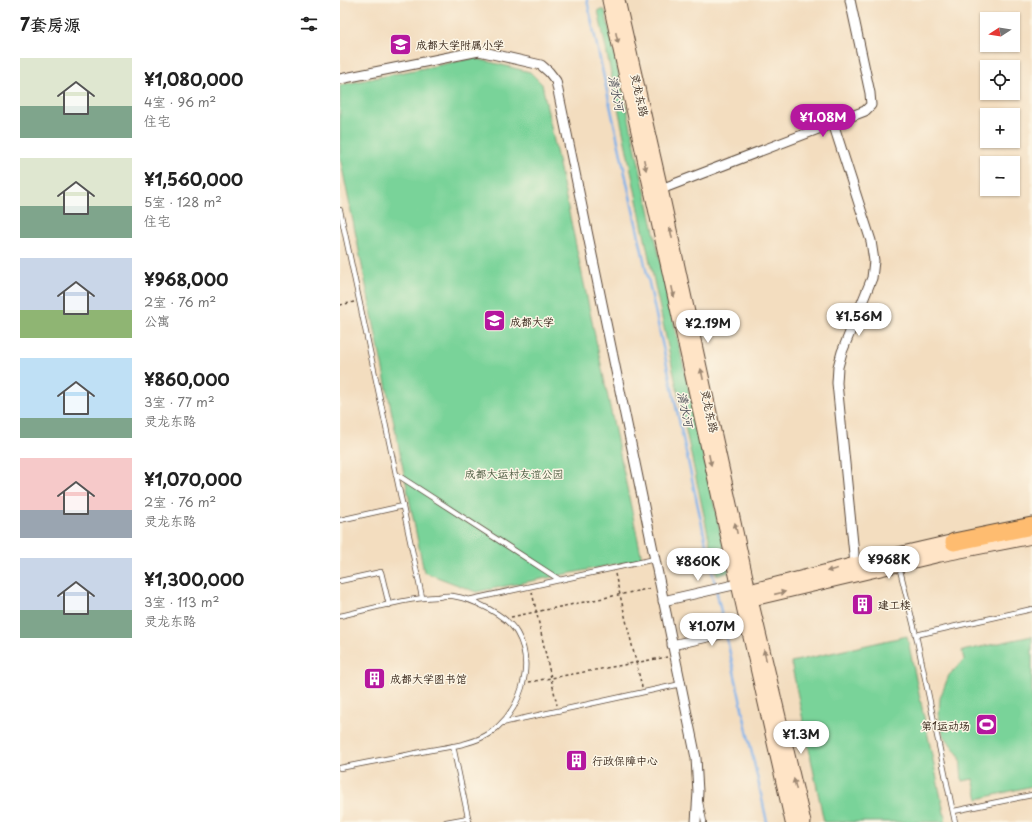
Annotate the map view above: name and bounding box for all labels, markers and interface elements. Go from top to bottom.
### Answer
text: 7套房源 [20,11,81,37]
north arrow [980,12,1020,52]
map controls [980,12,1020,196]
icon: filters [298,13,320,35]
school or university icon: 成都大学附属小学 [387,31,413,57]
one-way arrow [614,32,620,44]
place label: 成都大学附属小学 [416,36,504,53]
button: locate [980,60,1020,100]
text: ¥1,080,000 [144,66,243,92]
street label: 灵龙东路 [627,72,653,118]
icon: home [52,74,100,122]
water label: 清水河 [604,74,630,114]
text: 4室 · 96 m² [144,92,216,111]
pin: ¥1.08M [790,104,856,138]
text: ¥1.08M [799,107,847,126]
button: + [980,108,1020,148]
text: 住宅 [144,111,170,130]
button: − [980,156,1020,196]
one-way arrow [643,159,649,171]
text: ¥1,560,000 [144,166,243,192]
icon: home [52,174,100,222]
text: 5室 · 128 m² [144,192,222,211]
text: 住宅 [144,211,170,230]
one-way arrow [668,227,674,240]
text: ¥968,000 [144,266,228,292]
icon: home [52,274,100,322]
one-way arrow [671,286,677,298]
text: 2室 · 76 m² [144,292,216,311]
pin: ¥1.56M [826,303,892,337]
text: ¥1.56M [836,306,882,325]
school or university icon: 成都大学 [481,308,507,334]
pin: ¥2.19M [675,310,741,344]
text: 公寓 [144,311,170,330]
place label: 成都大学 [510,313,554,330]
text: ¥2.19M [685,313,731,332]
text: ¥860,000 [144,366,230,392]
one-way arrow [698,368,704,380]
icon: home [52,374,100,422]
street label: 灵龙东路 [697,388,723,434]
water label: 清水河 [673,390,699,430]
text: 3室 · 77 m² [144,392,215,411]
text: 灵龙东路 [144,411,196,430]
one-way arrow [708,454,714,466]
park label: 成都大运村友谊公园 [465,465,564,482]
text: ¥1,070,000 [144,466,242,492]
icon: home [52,474,100,522]
text: 2室 · 76 m² [144,492,216,511]
text: 灵龙东路 [144,511,196,530]
one-way arrow [732,522,738,535]
pin: ¥968K [861,546,917,580]
pin: ¥860K [670,548,726,582]
text: ¥968K [868,549,910,568]
text: ¥860K [676,551,720,570]
text: ¥1,300,000 [144,566,244,592]
one-way arrow [825,567,837,573]
icon: home [52,574,100,622]
one-way arrow [774,590,786,596]
building icon: 建工楼 [850,591,876,617]
text: 3室 · 113 m² [144,592,219,611]
place label: 建工楼 [878,596,911,613]
text: 灵龙东路 [144,611,196,630]
pin: ¥1.07M [679,613,745,647]
text: ¥1.07M [689,616,735,635]
one-way arrow [761,649,767,661]
building icon: 成都大学图书馆 [362,665,388,691]
place label: 成都大学图书馆 [390,670,467,687]
sports icon: 第1运动场 [973,712,999,738]
place label: 第1运动场 [921,717,970,734]
pin: ¥1.3M [773,721,829,755]
text: ¥1.3M [782,724,820,743]
building icon: 行政保障中心 [564,747,590,773]
place label: 行政保障中心 [592,752,658,769]
one-way arrow [791,778,797,790]

